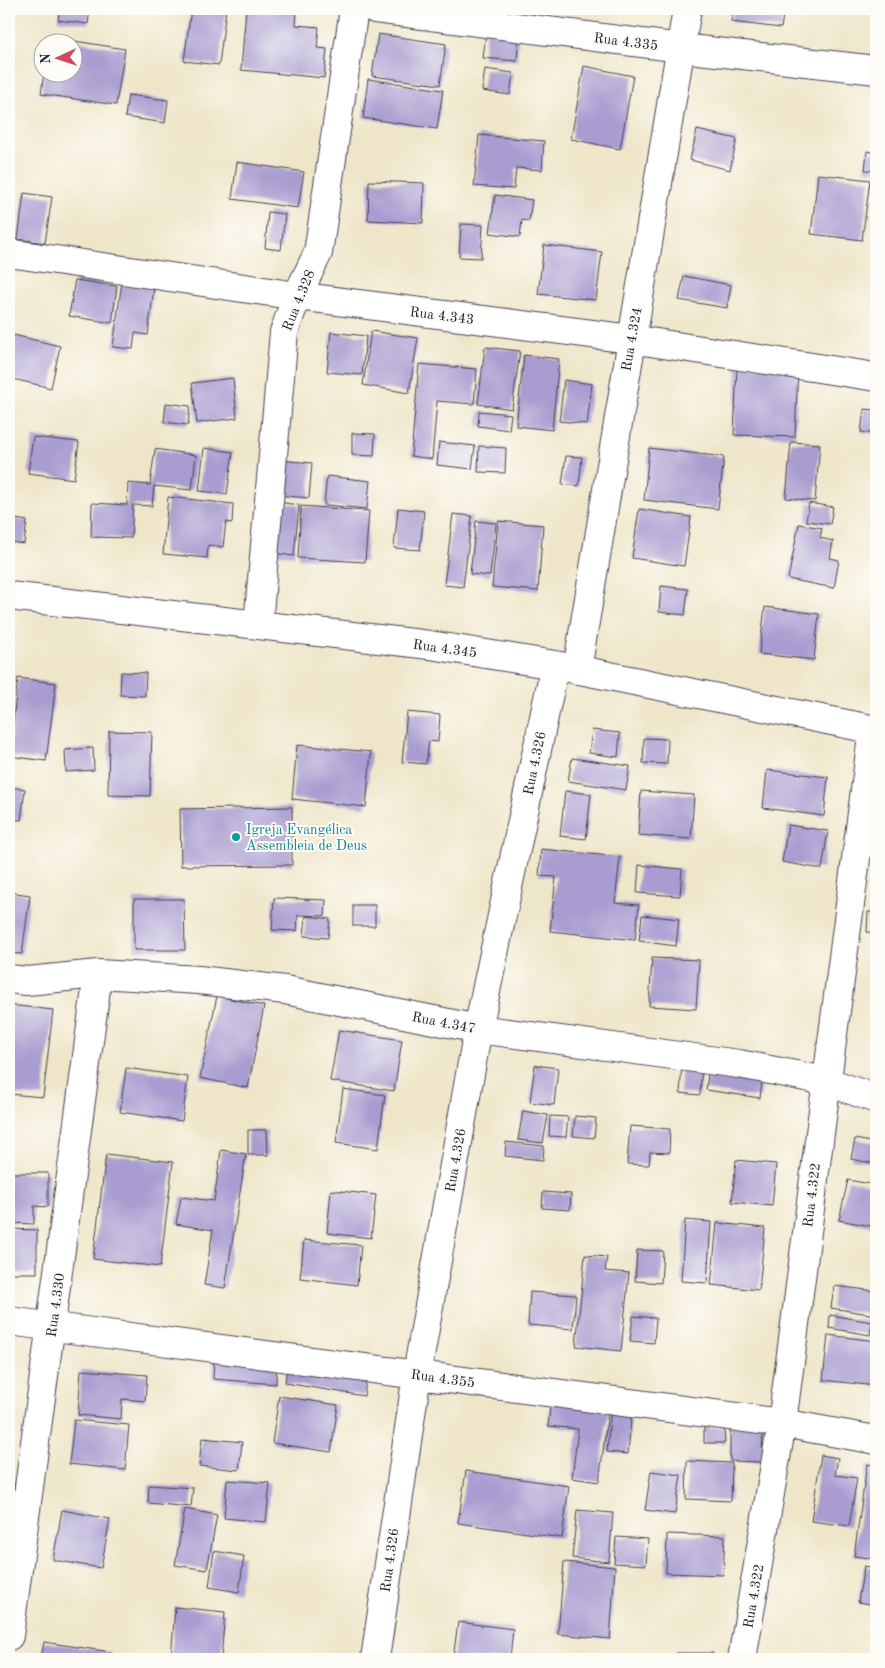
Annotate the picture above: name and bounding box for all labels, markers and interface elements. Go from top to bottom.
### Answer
street label: Rua 4.335 [593,31,659,53]
north arrow [32,32,82,82]
text: N [39,53,53,64]
street label: Rua 4.328 [280,268,318,333]
street label: Rua 4.343 [409,305,475,327]
street label: Rua 4.324 [619,306,645,372]
street label: Rua 4.345 [412,638,478,660]
street label: Rua 4.326 [521,730,549,796]
place label: Igreja Evangélica Assembleia de Deus [246,823,367,853]
marker: Igreja Evangélica Assembleia de Deus [230,831,242,843]
street label: Rua 4.347 [411,1010,477,1036]
street label: Rua 4.326 [443,1127,469,1193]
street label: Rua 4.322 [801,1162,823,1228]
street label: Rua 4.330 [45,1272,67,1338]
street label: Rua 4.355 [410,1368,476,1390]
street label: Rua 4.326 [379,1527,401,1593]
street label: Rua 4.322 [741,1563,767,1629]

